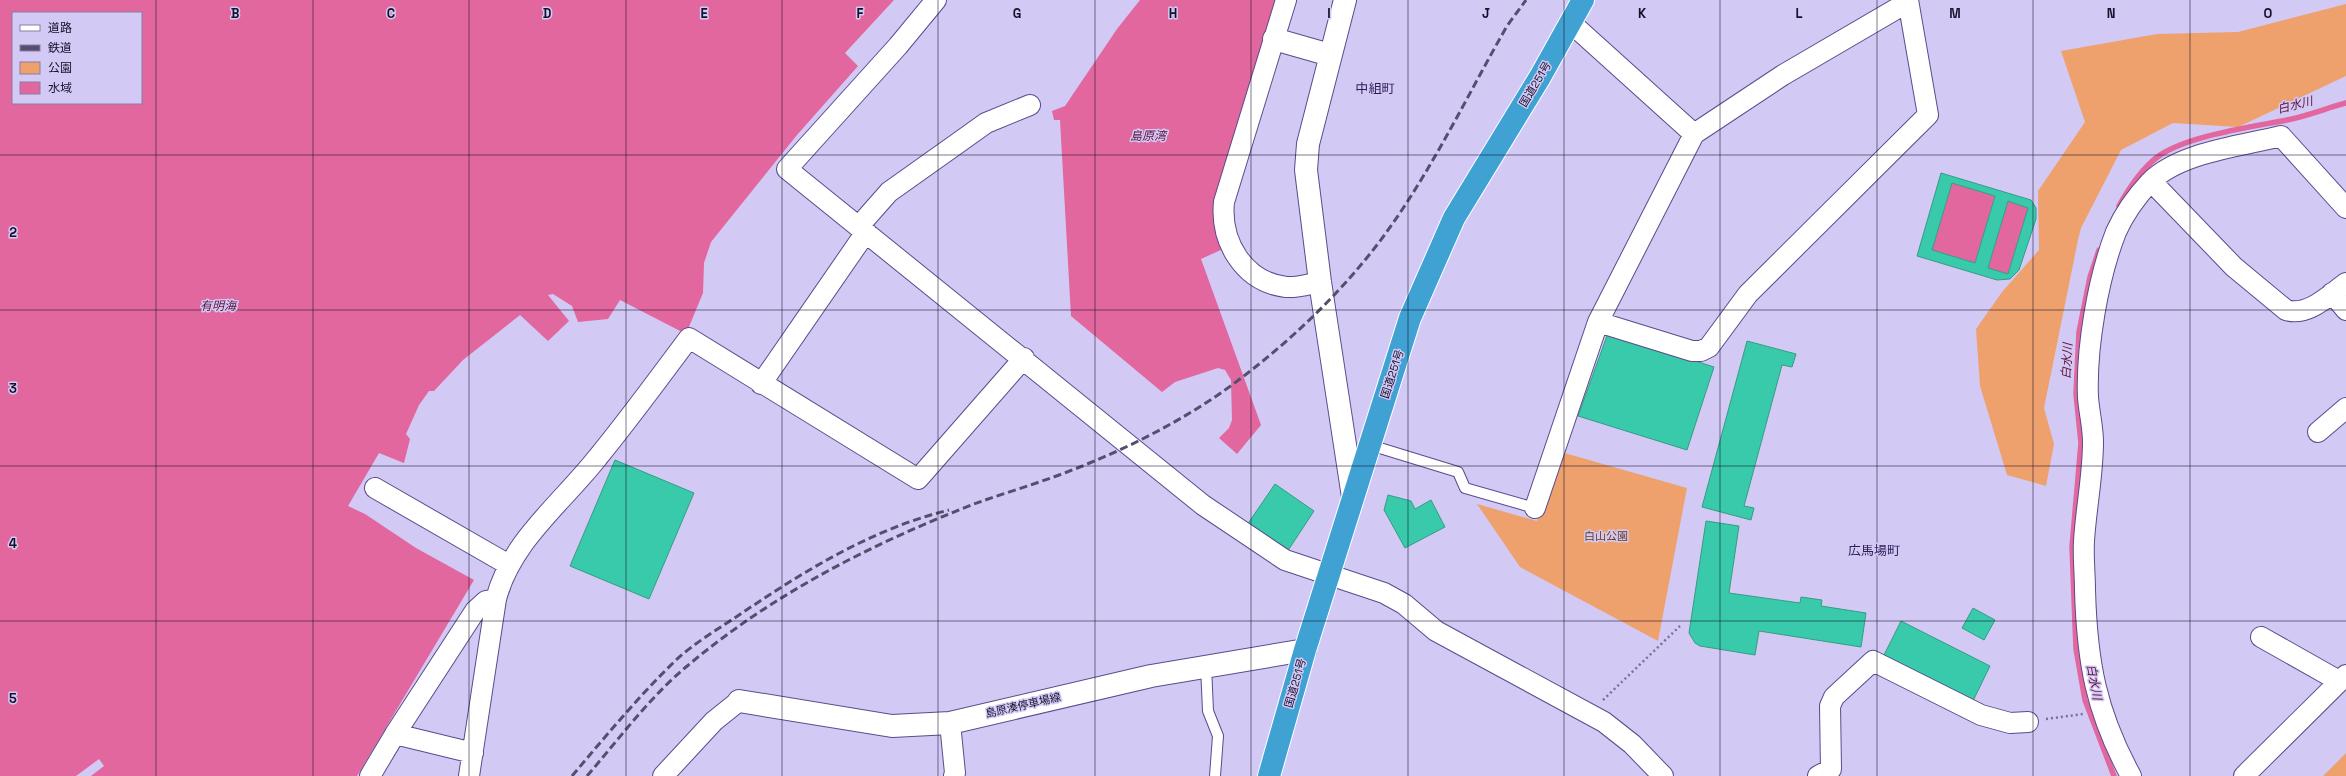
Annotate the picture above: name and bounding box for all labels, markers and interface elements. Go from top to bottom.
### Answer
text: B [231,5,240,22]
text: C [387,5,395,22]
text: D [543,5,552,22]
text: E [700,5,708,22]
text: F [857,5,864,22]
text: G [1013,5,1021,22]
text: H [1169,5,1177,22]
text: I [1327,5,1331,22]
text: J [1482,5,1490,22]
text: K [1638,5,1647,22]
text: L [1795,5,1803,22]
text: M [1949,5,1961,22]
text: N [2107,5,2115,22]
text: O [2264,5,2273,22]
legend [12,12,142,104]
text: 道路 [48,20,72,36]
text: 鉄道 [48,40,72,56]
street label: 国道251号 [1516,59,1554,109]
text: 公園 [48,60,72,76]
text: 水域 [48,80,72,96]
district label: 中組町 [1355,80,1395,97]
water label: 白水川 [2276,92,2316,117]
water label: 島原湾 [1130,128,1168,144]
text: 2 [9,224,17,241]
water label: 有明海 [200,298,238,314]
water label: 白水川 [2058,341,2076,379]
street label: 国道251号 [1378,348,1406,400]
text: 3 [9,380,17,397]
park label: 白山公園 [1584,529,1628,543]
text: 4 [9,535,17,552]
district label: 広馬場町 [1848,542,1900,559]
street label: 国道251号 [1281,657,1309,709]
water label: 白水川 [2083,663,2106,703]
text: 5 [9,690,17,707]
street label: 島原湊停車場線 [984,690,1062,720]

